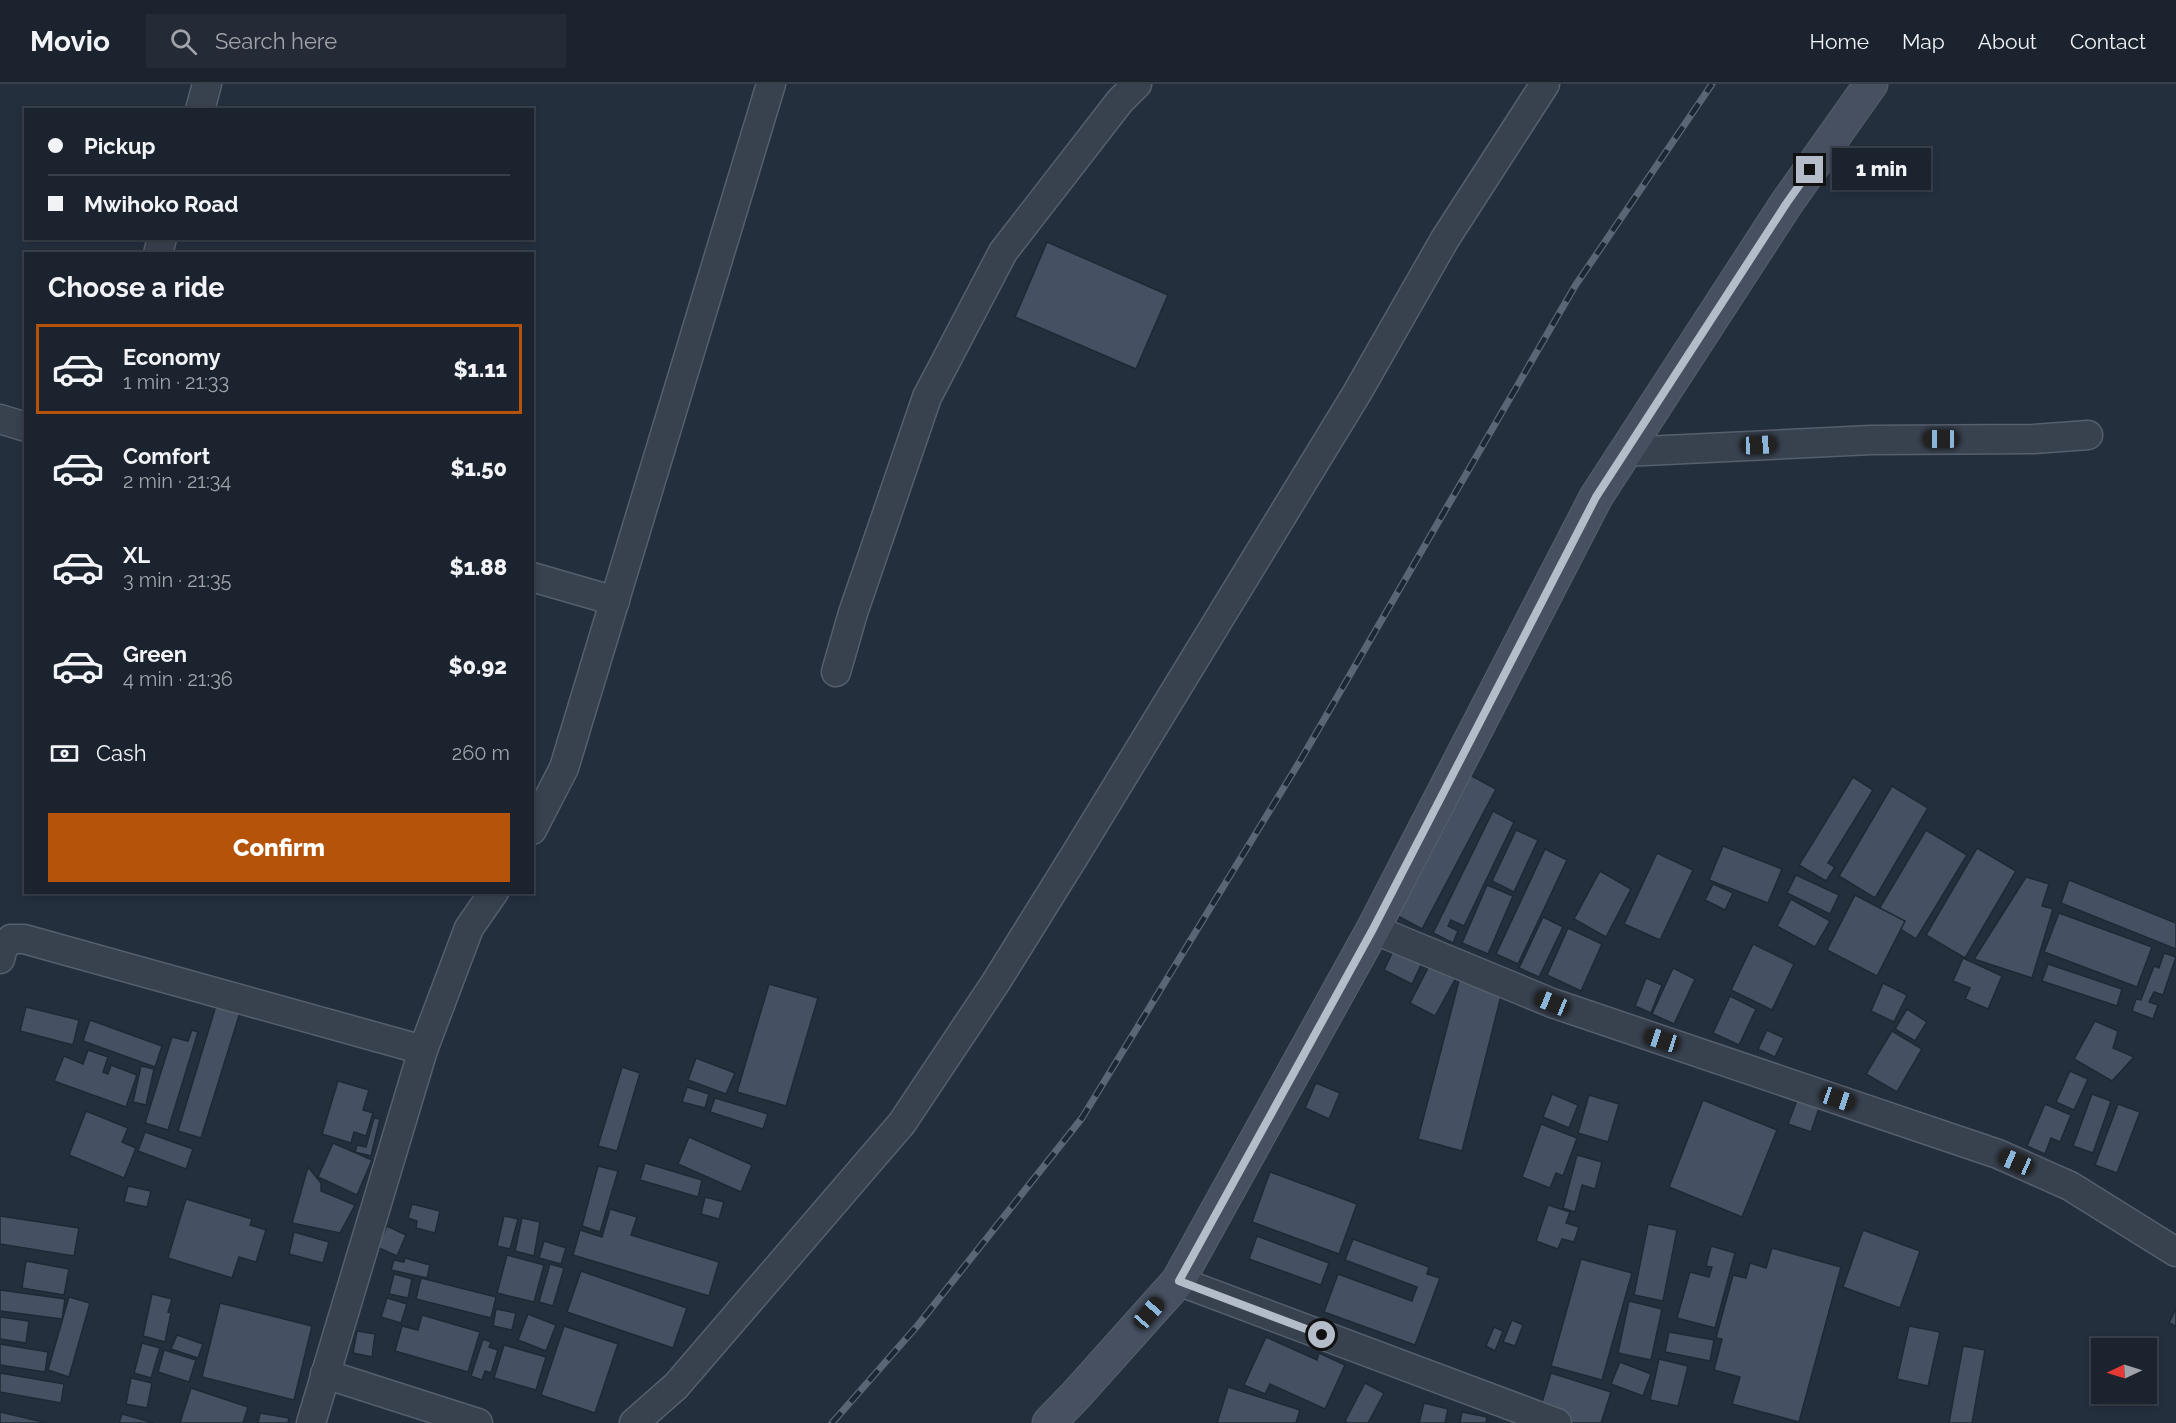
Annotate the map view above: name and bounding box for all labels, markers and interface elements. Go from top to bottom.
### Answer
search box [146,14,566,68]
text: Movio [30,25,110,58]
icon: search [167,25,200,58]
text: Search here [215,28,337,54]
text: Home [1810,29,1869,54]
text: Map [1902,29,1945,54]
text: About [1978,29,2037,54]
text: Contact [2070,29,2146,54]
text: Pickup [84,133,156,159]
callout: 1 min [1831,149,1930,191]
route end [1796,156,1823,183]
text: 1 min [1856,157,1907,181]
text: Mwihoko Road [84,191,238,217]
text: Choose a ride [48,272,224,303]
icon: car [51,342,105,396]
text: Economy [123,344,221,370]
text: $1.11 [453,356,507,382]
text: 1 min · 21:33 [123,370,229,394]
car [1923,430,1959,448]
car [1741,435,1777,455]
icon: car [51,441,105,495]
text: Comfort [123,443,210,469]
text: $1.50 [450,455,507,481]
text: 2 min · 21:34 [123,469,231,493]
icon: car [51,540,105,594]
text: XL [123,542,150,568]
text: $1.88 [450,554,507,580]
text: 3 min · 21:35 [123,568,231,592]
icon: car [51,639,105,693]
text: Green [123,641,187,667]
text: $0.92 [448,653,507,679]
text: 4 min · 21:36 [123,667,233,691]
icon: cash [48,737,81,770]
text: Cash [96,740,147,766]
text: 260 m [452,741,510,765]
button: Confirm [48,813,510,882]
car [1532,988,1572,1018]
car [1642,1026,1682,1054]
car [1818,1085,1858,1113]
car [1996,1146,2036,1178]
car [1130,1294,1168,1332]
route start [1308,1321,1335,1348]
north arrow [2091,1338,2157,1404]
map controls [2091,1338,2157,1404]

